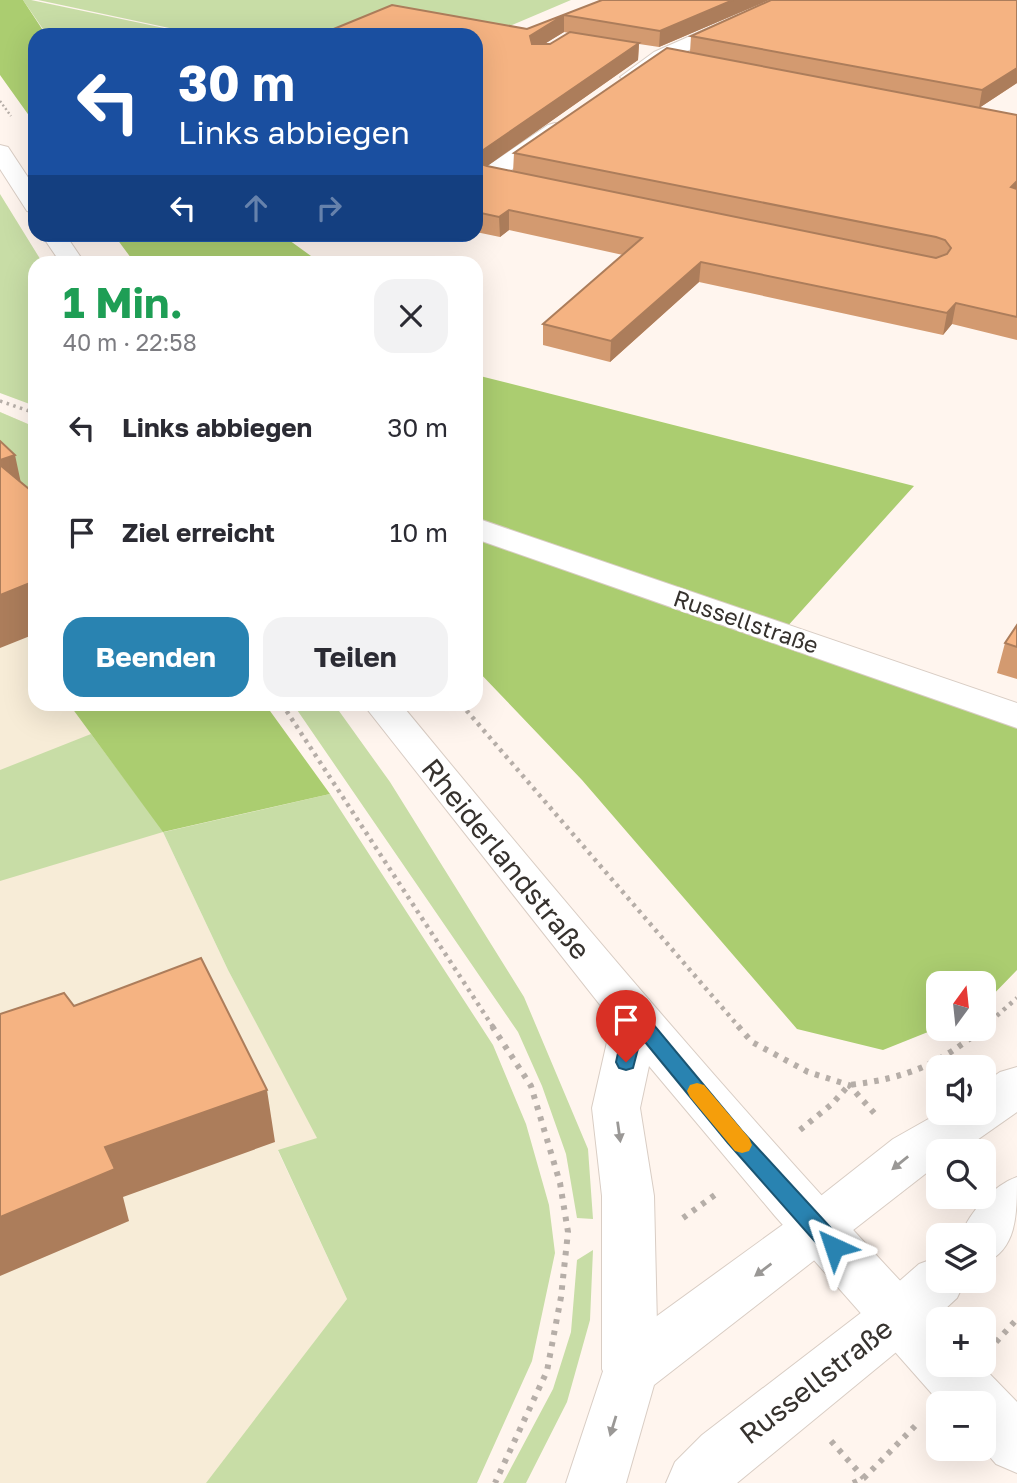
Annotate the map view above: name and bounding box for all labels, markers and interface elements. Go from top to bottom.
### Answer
text: 30 m [178,53,295,112]
icon: left [63,56,154,147]
text: Links abbiegen [178,113,410,151]
icon: left [164,189,202,227]
icon: ahead [237,189,275,227]
icon: right [310,189,348,227]
text: 1 Min. [63,277,183,327]
button: close [374,279,448,353]
text: 40 m · 22:58 [63,328,197,356]
icon: left [63,409,101,447]
text: Links abbiegen [122,412,312,443]
text: 30 m [387,412,448,443]
icon: arrive [63,514,101,552]
text: Ziel erreicht [122,517,275,548]
text: 10 m [390,517,448,548]
street label: Russellstraße [670,583,822,659]
button: Beenden [63,617,249,697]
button: Teilen [263,617,448,697]
street label: Rheiderlandstraße [415,752,597,966]
north arrow [926,971,996,1041]
map controls [926,971,996,1461]
pin [596,990,656,1062]
icon: arrive [607,1001,645,1039]
button: sound [926,1055,996,1125]
one-way arrow [614,1121,625,1143]
button: search [926,1139,996,1209]
one-way arrow [891,1155,908,1170]
position arrow [797,1210,871,1284]
button: layers [926,1223,996,1293]
one-way arrow [755,1263,773,1278]
button: + [926,1307,996,1377]
street label: Russellstraße [733,1311,898,1450]
button: − [926,1391,996,1461]
one-way arrow [607,1416,617,1437]

